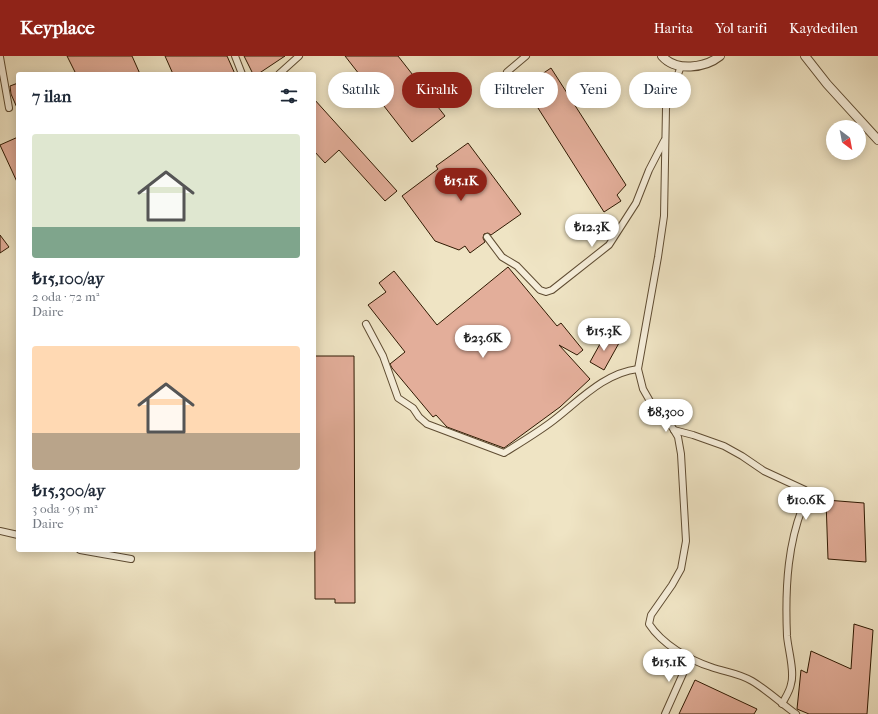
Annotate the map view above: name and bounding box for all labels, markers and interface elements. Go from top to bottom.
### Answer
text: Keyplace [20,17,95,39]
text: Harita [654,20,693,37]
text: Yol tarifi [715,20,767,37]
text: Kaydedilen [789,20,858,37]
chip: Satılık [328,72,394,108]
chip: Kiralık [402,72,472,108]
chip: Filtreler [480,72,558,108]
chip: Yeni [566,72,621,108]
chip: Daire [629,72,691,108]
icon: filters [278,85,300,107]
text: 7 ilan [32,86,71,106]
north arrow [826,120,866,160]
map controls [826,120,866,160]
icon: home [130,160,202,232]
pin: ₺15.1K [428,168,494,202]
text: ₺15.1K [444,173,478,188]
pin: ₺12.3K [559,214,625,248]
text: ₺12.3K [574,219,610,234]
text: ₺15,100/ay [32,268,104,288]
text: 2 oda · 72 m² [32,289,100,304]
text: Daire [32,304,64,319]
pin: ₺15.3K [571,318,637,352]
text: ₺15.3K [587,323,621,338]
pin: ₺23.6K [450,325,516,359]
text: ₺23.6K [464,330,502,345]
icon: home [130,372,202,444]
pin: ₺8,300 [633,399,699,433]
text: ₺8,300 [648,404,684,419]
text: ₺15,300/ay [32,480,105,500]
pin: ₺10.6K [773,487,839,521]
text: ₺10.6K [787,492,825,507]
text: 3 oda · 95 m² [32,501,98,516]
text: Daire [32,516,64,531]
pin: ₺15.1K [636,649,702,683]
text: ₺15.1K [652,654,686,669]

